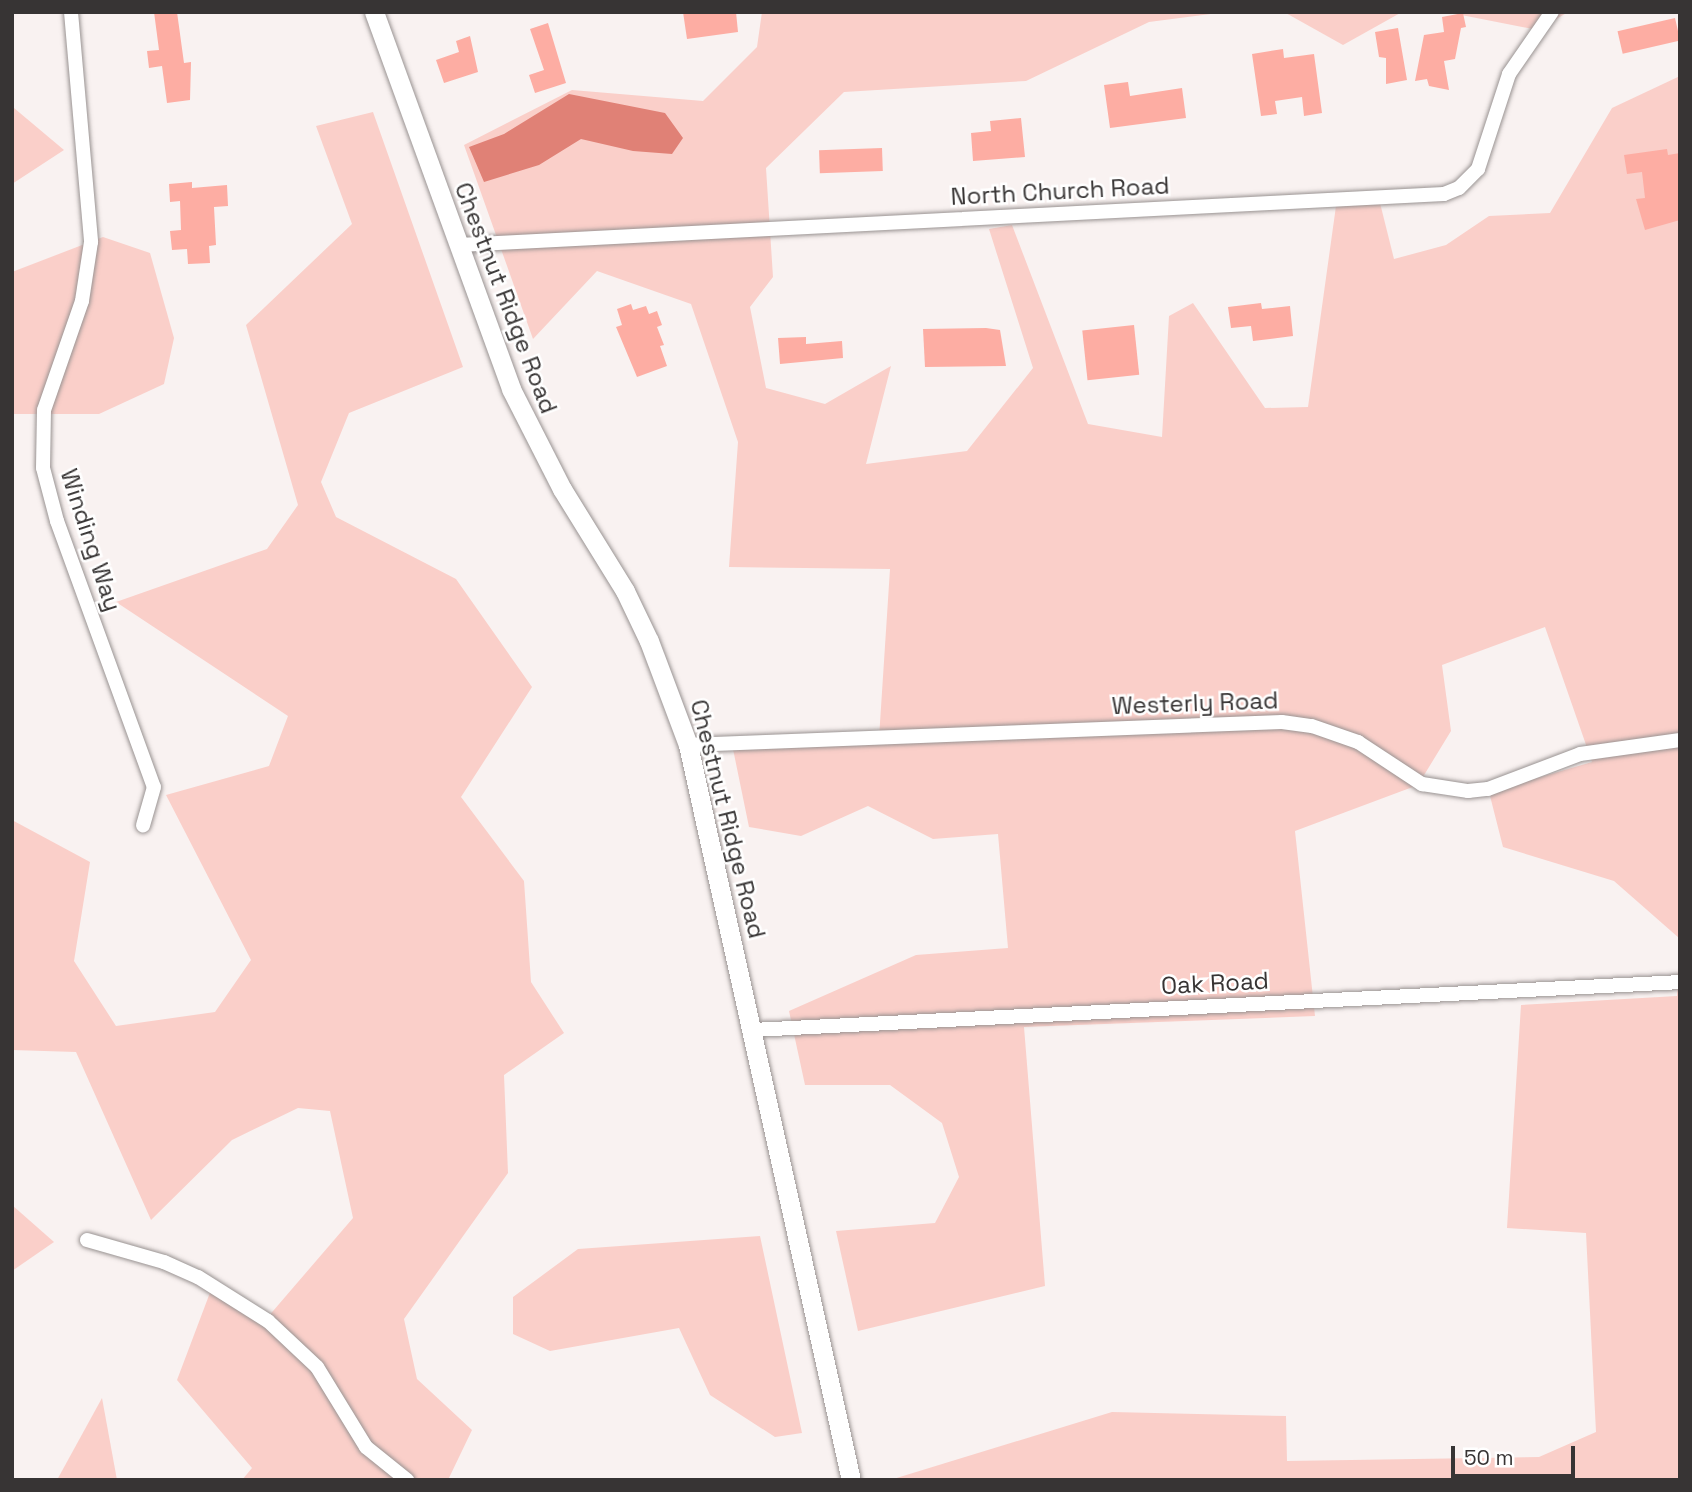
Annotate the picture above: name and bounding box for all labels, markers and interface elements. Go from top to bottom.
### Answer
street label: North Church Road [950,171,1170,211]
street label: Chestnut Ridge Road [449,178,563,418]
street label: Winding Way [54,465,128,615]
street label: Westerly Road [1111,686,1279,720]
street label: Chestnut Ridge Road [684,696,772,942]
street label: Oak Road [1160,966,1270,1000]
scale bar [1454,1432,1578,1476]
text: 50 m [1464,1444,1514,1471]

